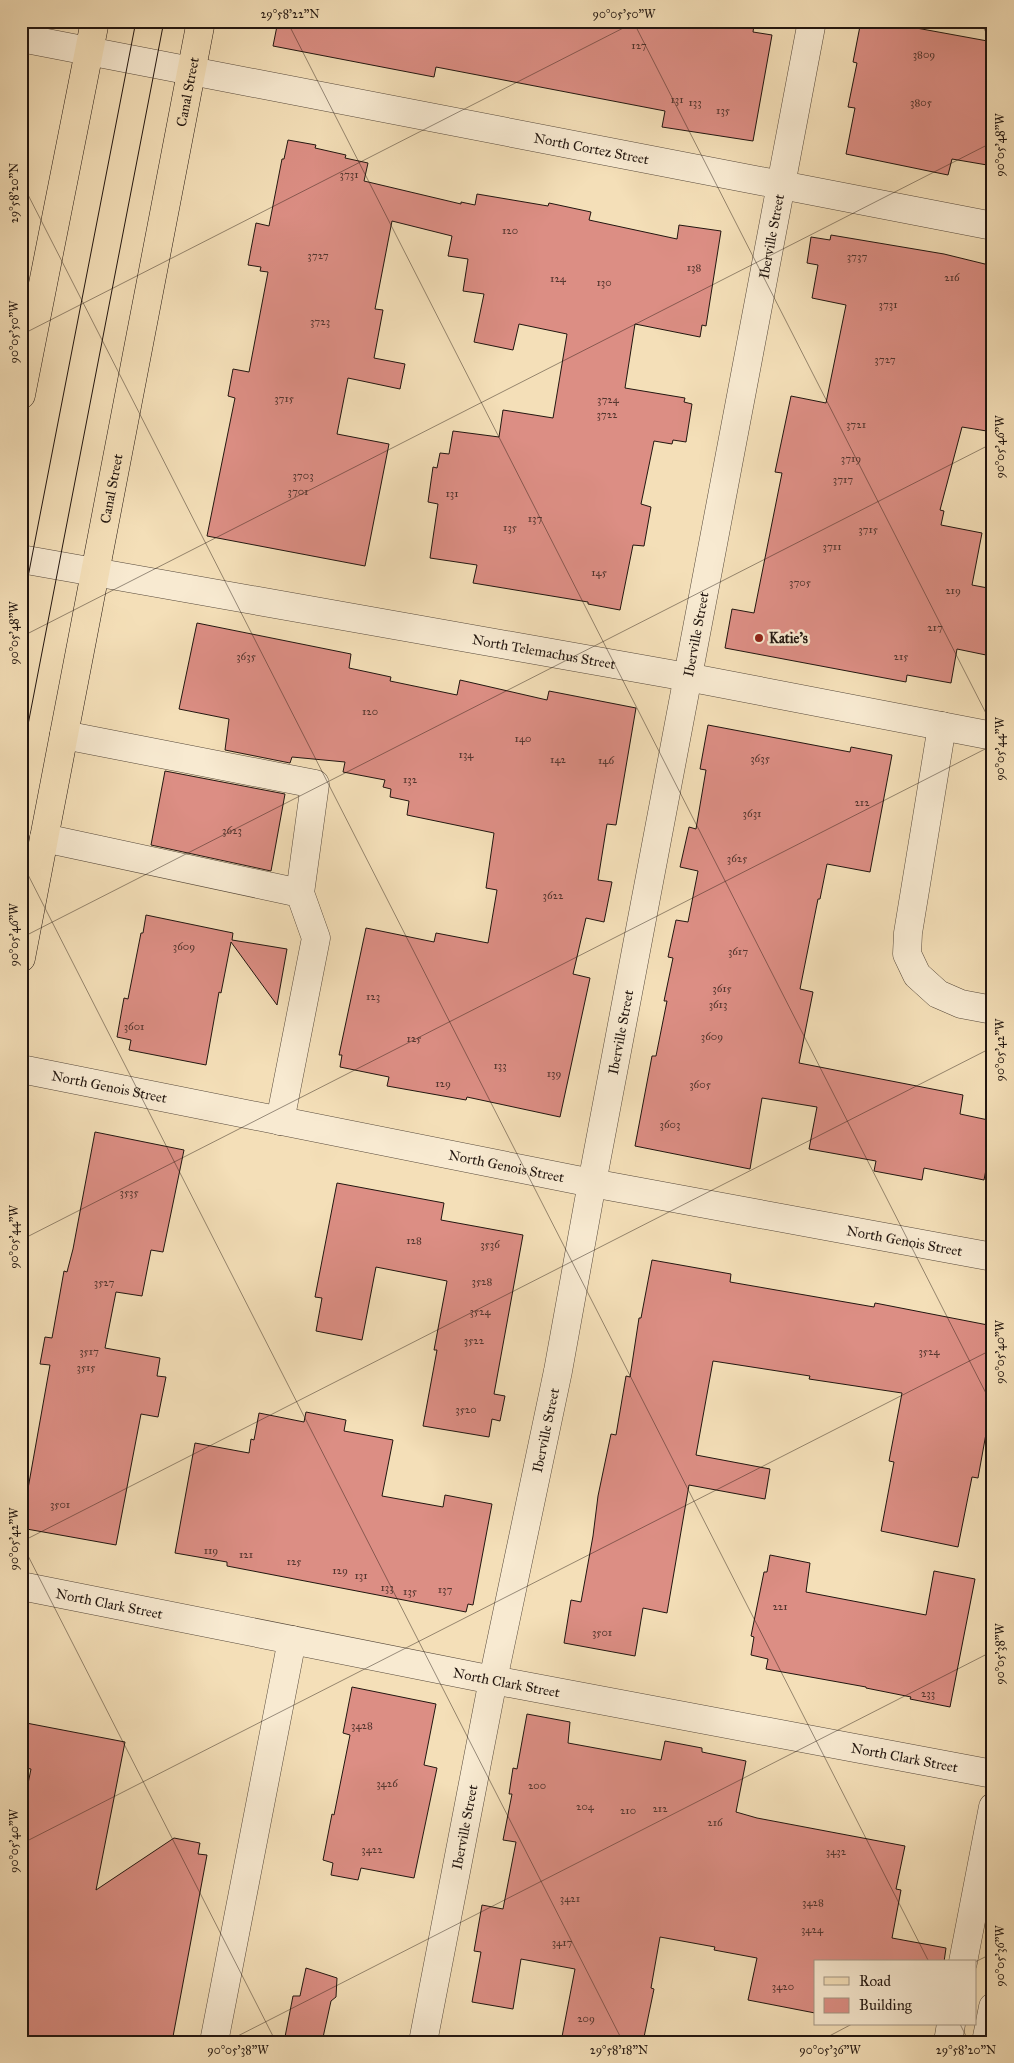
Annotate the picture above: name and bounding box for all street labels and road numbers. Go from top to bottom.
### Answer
street label: Canal Street [172,56,202,128]
street label: North Cortez Street [532,129,650,168]
street label: Iberville Street [755,192,788,280]
street label: Canal Street [96,452,126,525]
street label: Iberville Street [680,590,712,678]
street label: North Telemachus Street [471,631,617,673]
street label: Iberville Street [604,988,637,1076]
street label: North Genois Street [50,1067,169,1106]
street label: North Genois Street [447,1146,566,1186]
street label: North Genois Street [845,1222,964,1260]
street label: Iberville Street [528,1386,563,1474]
street label: North Clark Street [54,1585,164,1623]
street label: North Clark Street [452,1664,561,1701]
street label: North Clark Street [850,1739,959,1776]
street label: Iberville Street [448,1783,481,1871]

